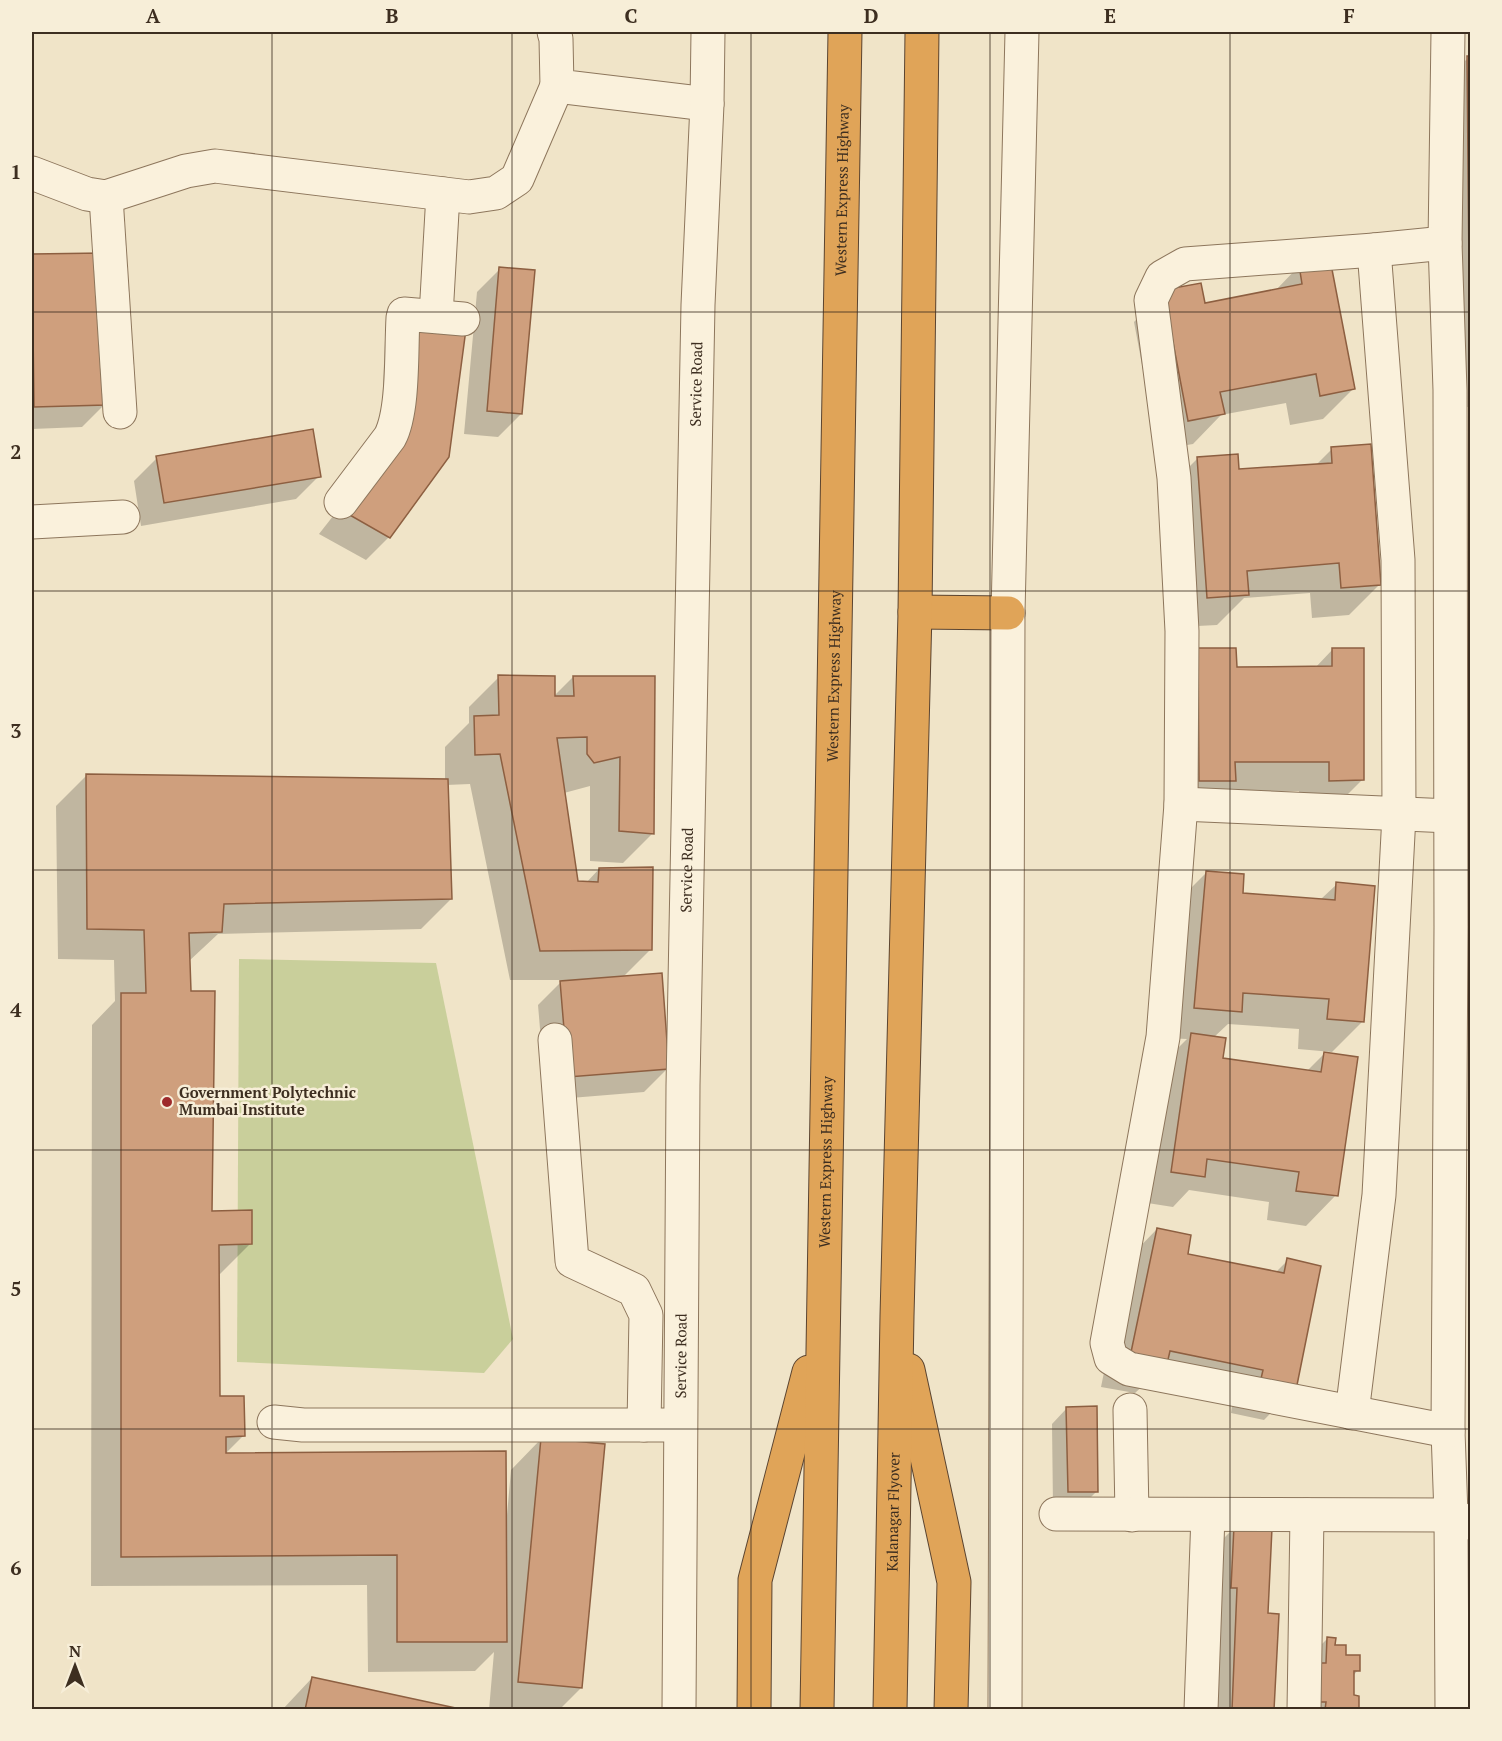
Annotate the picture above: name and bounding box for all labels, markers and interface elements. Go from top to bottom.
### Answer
text: A [146,2,161,29]
text: B [386,2,399,29]
text: C [624,2,638,29]
text: D [864,2,878,29]
text: E [1104,2,1116,29]
text: F [1343,2,1355,29]
street label: Western Express Highway [830,104,853,276]
text: 1 [10,158,22,185]
street label: Service Road [685,341,706,427]
text: 2 [10,438,22,465]
street label: Western Express Highway [822,590,845,762]
text: 3 [10,717,22,744]
street label: Service Road [675,827,697,913]
text: 4 [10,996,22,1023]
street label: Western Express Highway [814,1076,837,1248]
place label: Government Polytechnic Mumbai Institute [179,1082,356,1119]
marker: Government Polytechnic Mumbai Institute [160,1095,174,1109]
text: 5 [10,1275,22,1302]
street label: Service Road [670,1313,691,1399]
street label: Kalanagar Flyover [881,1452,904,1572]
text: 6 [10,1554,22,1581]
north arrow [45,1636,105,1696]
text: N [69,1640,81,1662]

